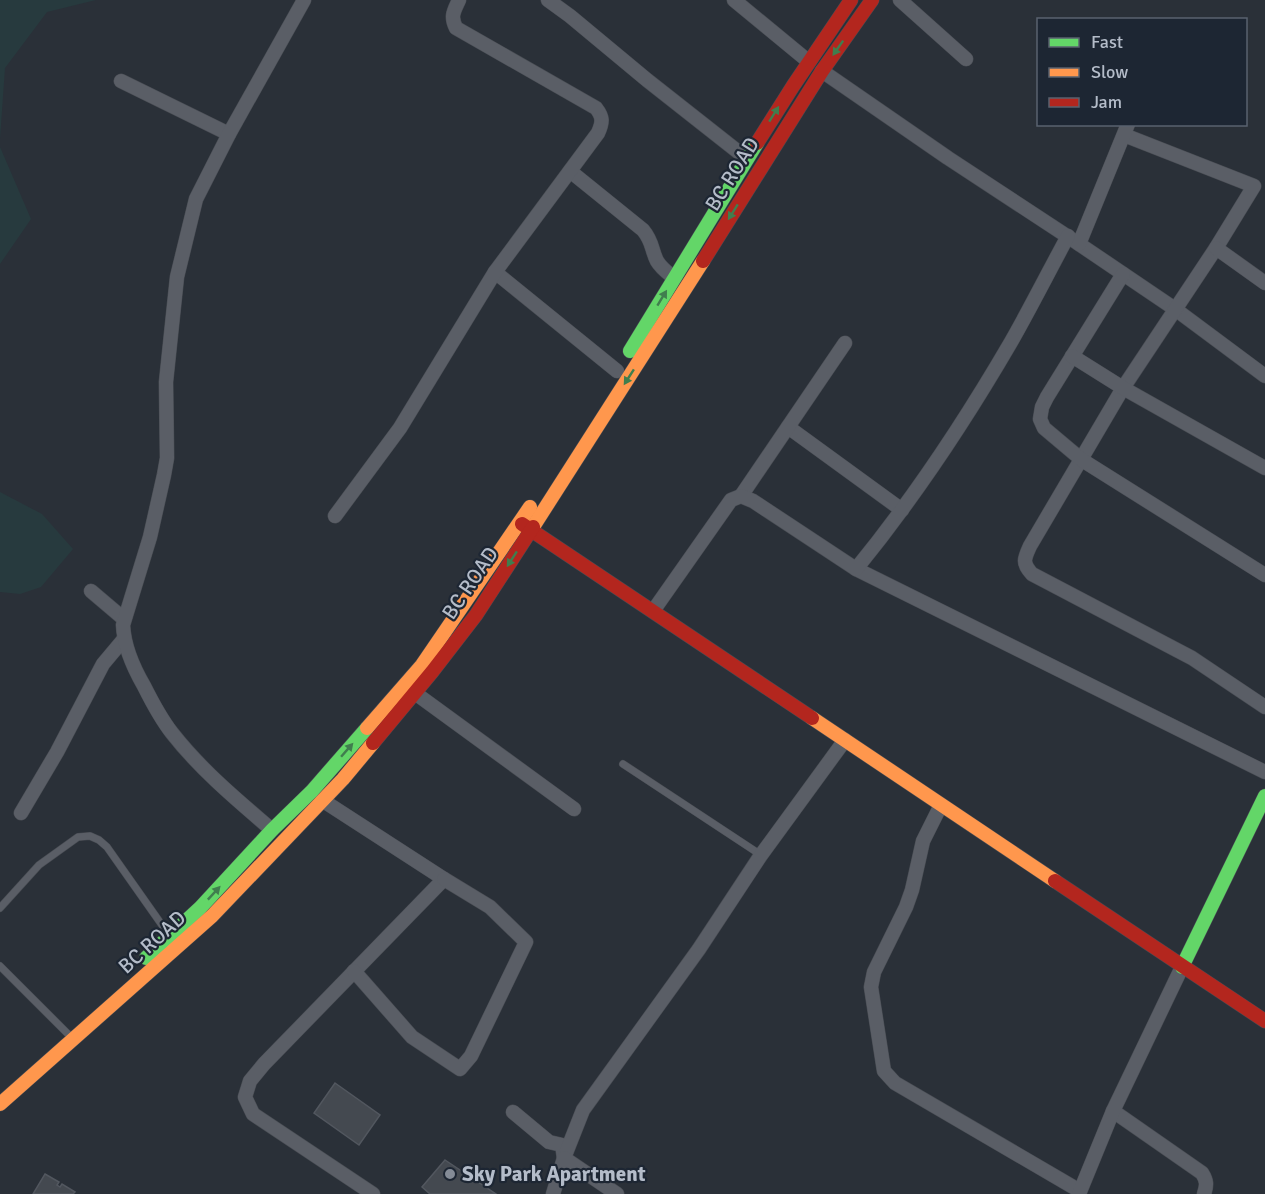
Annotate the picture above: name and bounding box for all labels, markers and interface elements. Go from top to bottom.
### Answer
legend [1037,18,1247,126]
text: Fast [1091,31,1123,53]
one-way arrow [832,39,844,55]
text: Slow [1091,61,1128,83]
text: Jam [1091,91,1122,113]
one-way arrow [769,106,780,122]
street label: BC ROAD [699,132,765,216]
one-way arrow [728,204,739,220]
one-way arrow [657,289,667,306]
one-way arrow [624,369,635,385]
street label: BC ROAD [436,542,504,624]
one-way arrow [507,551,518,567]
one-way arrow [340,743,354,758]
one-way arrow [207,885,221,900]
street label: BC ROAD [113,905,191,979]
place label: Sky Park Apartment [462,1161,646,1187]
marker: Sky Park Apartment [443,1167,457,1181]

